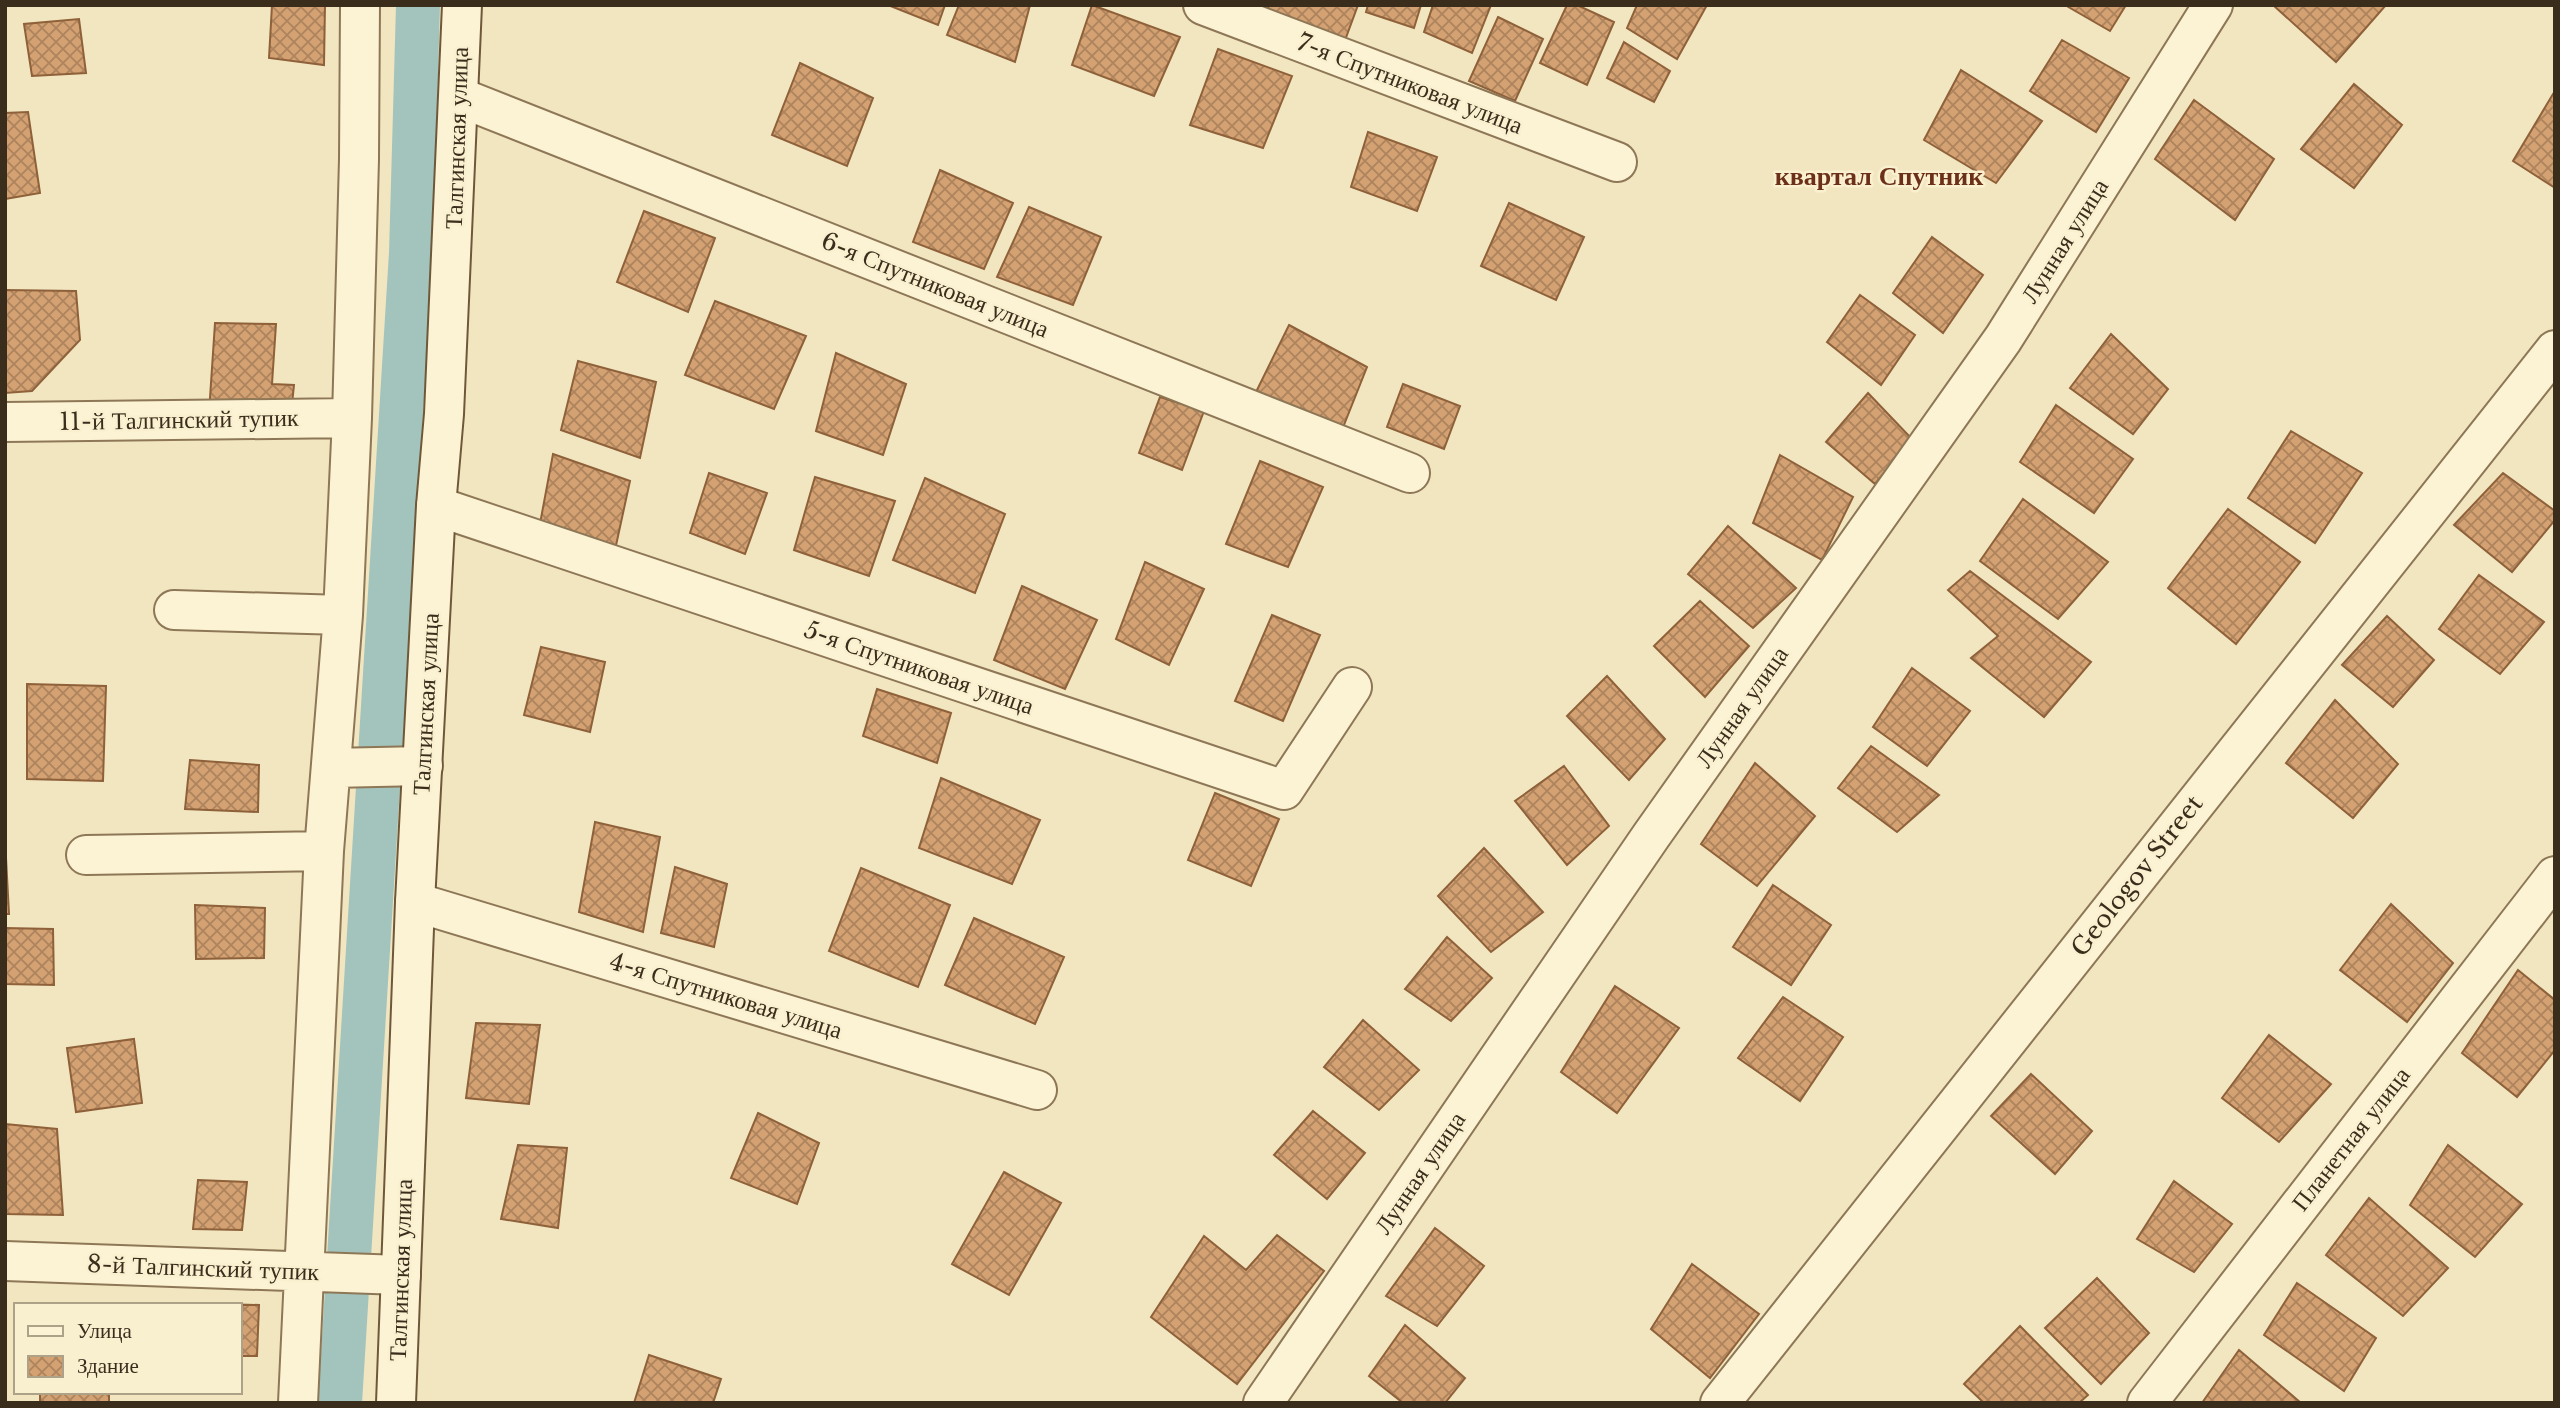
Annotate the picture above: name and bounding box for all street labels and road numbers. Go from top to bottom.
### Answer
street label: 7-я Спутниковая улица [1293,27,1527,140]
street label: Талгинская улица [439,46,474,230]
street label: Лунная улица [2015,173,2114,308]
street label: 6-я Спутниковая улица [817,226,1053,344]
street label: 11-й Талгинский тупик [59,403,299,436]
street label: Талгинская улица [406,612,445,796]
street label: 5-я Спутниковая улица [801,615,1038,721]
street label: Лунная улица [1689,640,1794,773]
street label: Geologov Street [2065,789,2208,962]
street label: 4-я Спутниковая улица [606,946,846,1045]
street label: Планетная улица [2285,1061,2416,1216]
street label: Лунная улица [1368,1106,1471,1239]
street label: Талгинская улица [383,1178,418,1362]
street label: 8-й Талгинский тупик [86,1249,320,1286]

